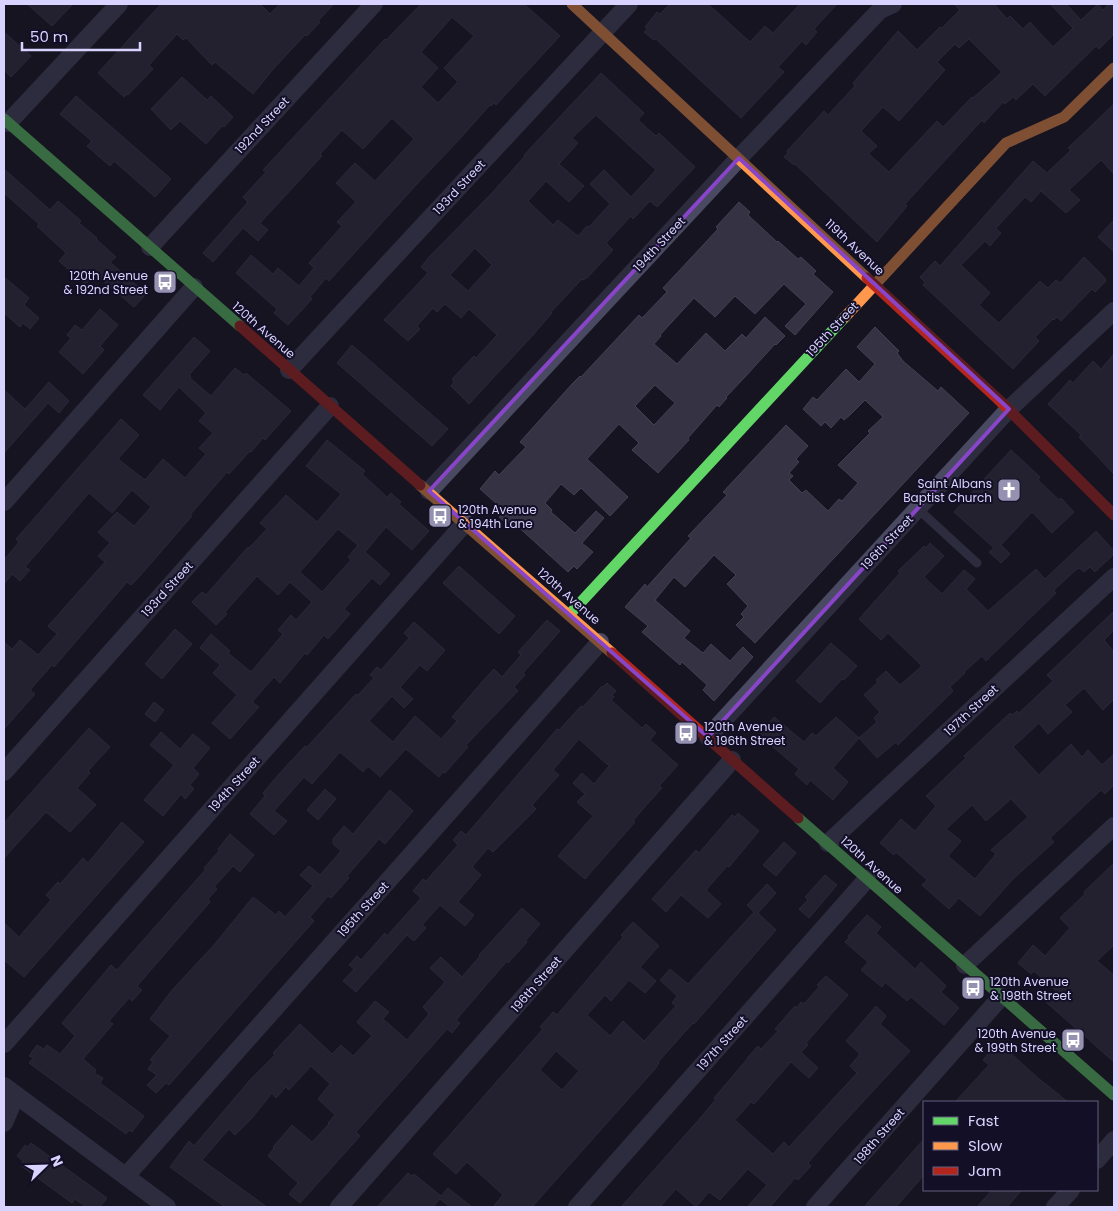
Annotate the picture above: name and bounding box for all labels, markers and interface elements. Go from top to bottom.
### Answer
scale bar [22,20,140,52]
text: 50 m [30,26,68,47]
street label: 192nd Street [231,93,293,157]
street label: 193rd Street [429,156,489,218]
street label: 194th Street [629,213,689,275]
street label: 119th Avenue [822,215,888,279]
place label: 120th Avenue & 192nd Street [63,267,148,298]
bus stop icon: 120th Avenue & 192nd Street [152,269,178,295]
street label: 120th Avenue [229,298,299,362]
street label: 195th Street [802,298,862,360]
place label: Saint Albans Baptist Church [903,475,992,506]
church icon: Saint Albans Baptist Church [996,477,1022,503]
place label: 120th Avenue & 194th Lane [458,501,537,532]
bus stop icon: 120th Avenue & 194th Lane [427,503,453,529]
street label: 196th Street [857,511,917,573]
street label: 193rd Street [137,558,197,620]
street label: 120th Avenue [534,564,604,628]
street label: 197th Street [940,680,1002,740]
place label: 120th Avenue & 196th Street [704,718,785,749]
bus stop icon: 120th Avenue & 196th Street [673,720,699,746]
street label: 194th Street [204,753,264,815]
street label: 120th Avenue [837,832,907,898]
street label: 195th Street [333,878,393,940]
street label: 196th Street [507,952,565,1016]
place label: 120th Avenue & 198th Street [990,973,1071,1004]
bus stop icon: 120th Avenue & 198th Street [960,975,986,1001]
street label: 197th Street [693,1012,751,1074]
place label: 120th Avenue & 199th Street [975,1025,1056,1056]
bus stop icon: 120th Avenue & 199th Street [1060,1027,1086,1053]
legend [923,1101,1098,1191]
street label: 198th Street [850,1104,908,1168]
text: Fast [968,1110,999,1131]
text: Slow [968,1135,1003,1156]
north arrow [20,1141,70,1191]
text: N [46,1152,68,1170]
text: Jam [968,1160,1002,1181]

